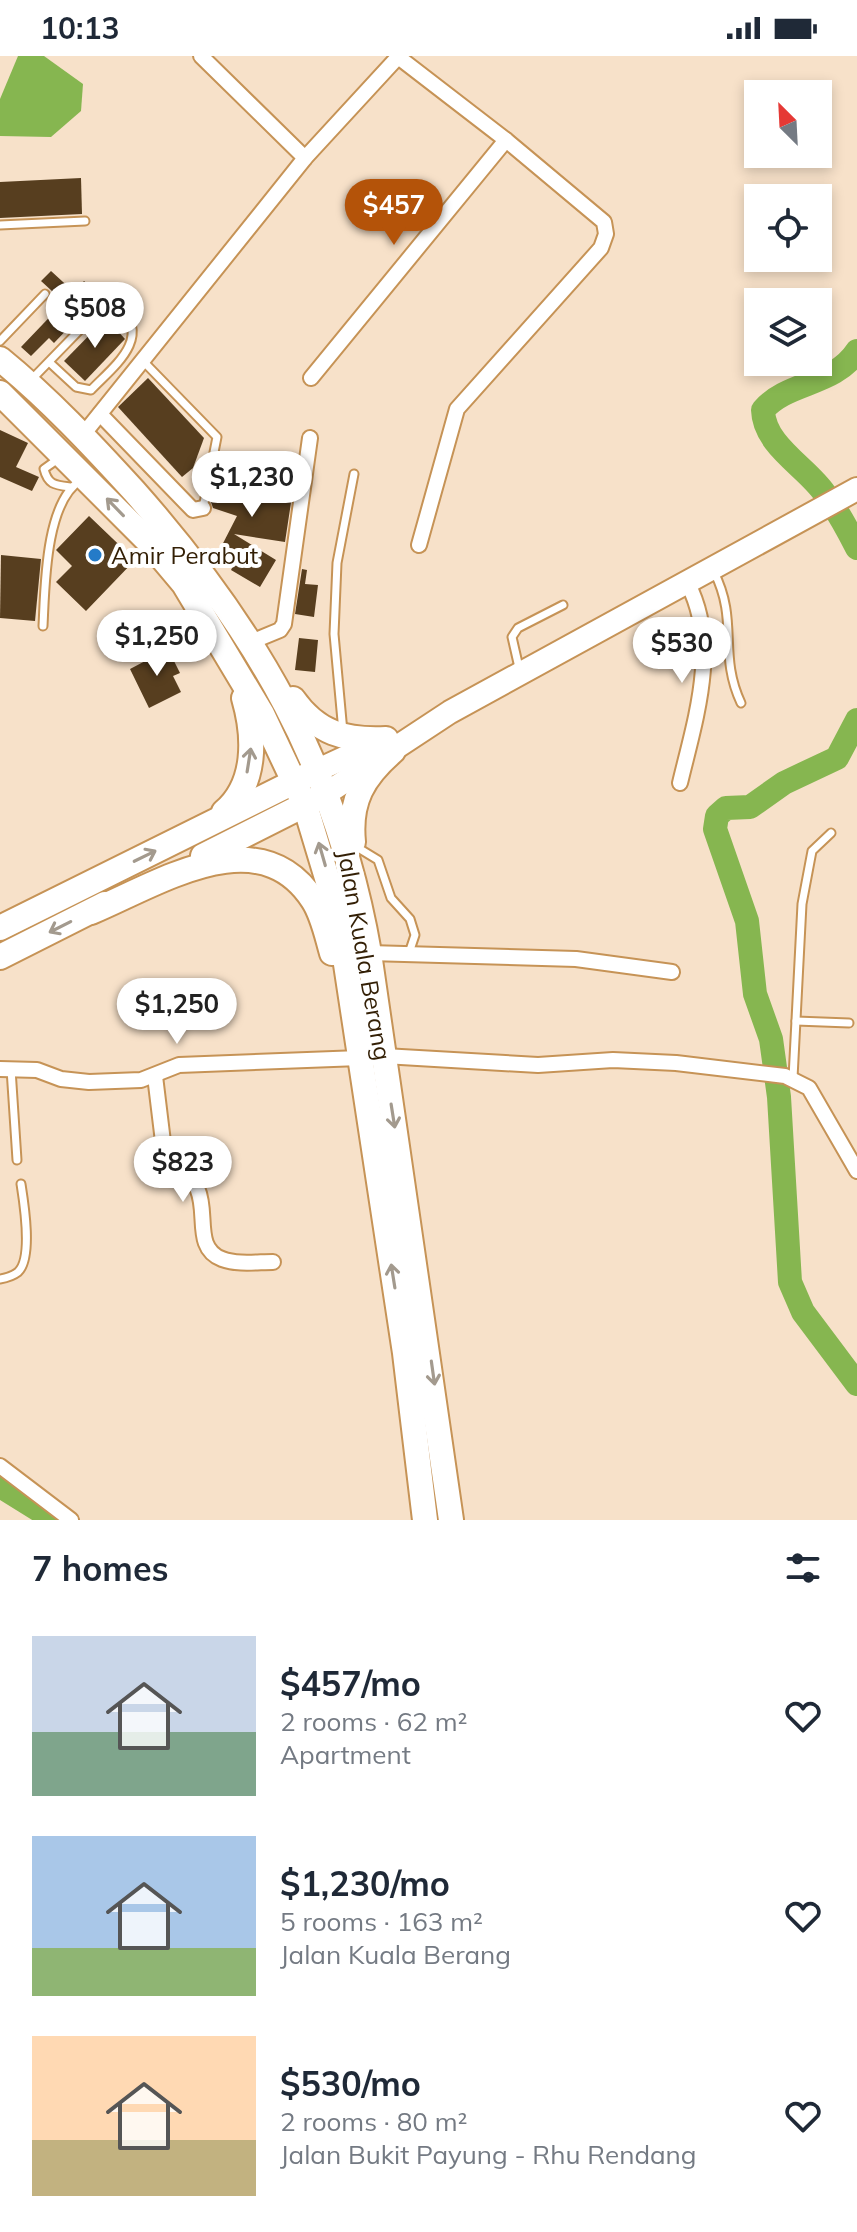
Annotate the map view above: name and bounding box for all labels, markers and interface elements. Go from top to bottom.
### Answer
text: 10:13 [40,9,119,47]
north arrow [744,80,832,168]
map controls [744,80,832,376]
pin: $457 [347,179,441,247]
button: locate [744,184,832,272]
text: $457 [363,188,425,221]
pin: $508 [48,282,142,350]
button: layers [744,288,832,376]
text: $508 [64,291,126,324]
pin: $1,230 [187,451,317,519]
text: $1,230 [210,460,294,493]
one-way arrow [106,498,125,517]
place label: Amir Perabut [111,540,258,570]
marker: Amir Perabut [86,546,104,564]
pin: $1,250 [92,610,222,678]
pin: $530 [635,617,729,685]
text: $1,250 [115,619,199,652]
text: $530 [651,626,713,659]
one-way arrow [242,748,257,774]
one-way arrow [314,842,329,868]
one-way arrow [133,847,157,863]
street label: Jalan Kuala Berang [332,847,398,1063]
one-way arrow [48,920,72,935]
pin: $1,250 [112,978,242,1046]
text: $1,250 [135,987,219,1020]
one-way arrow [386,1102,401,1128]
pin: $823 [136,1136,230,1204]
text: $823 [152,1145,214,1178]
one-way arrow [385,1264,400,1289]
one-way arrow [426,1359,441,1385]
icon: filters [781,1546,825,1590]
text: 7 homes [32,1547,169,1590]
text: $457/mo [280,1662,421,1705]
icon: home [96,1668,192,1764]
icon: heart [781,1694,825,1738]
text: 2 rooms · 62 m² [280,1705,467,1738]
text: Apartment [280,1738,411,1771]
text: $1,230/mo [280,1862,450,1905]
icon: home [96,1868,192,1964]
icon: heart [781,1894,825,1938]
text: 5 rooms · 163 m² [280,1905,483,1938]
text: Jalan Kuala Berang [280,1938,511,1971]
text: $530/mo [280,2062,421,2105]
icon: home [96,2068,192,2164]
icon: heart [781,2094,825,2138]
text: 2 rooms · 80 m² [280,2105,467,2138]
text: Jalan Bukit Payung - Rhu Rendang [280,2138,697,2171]

